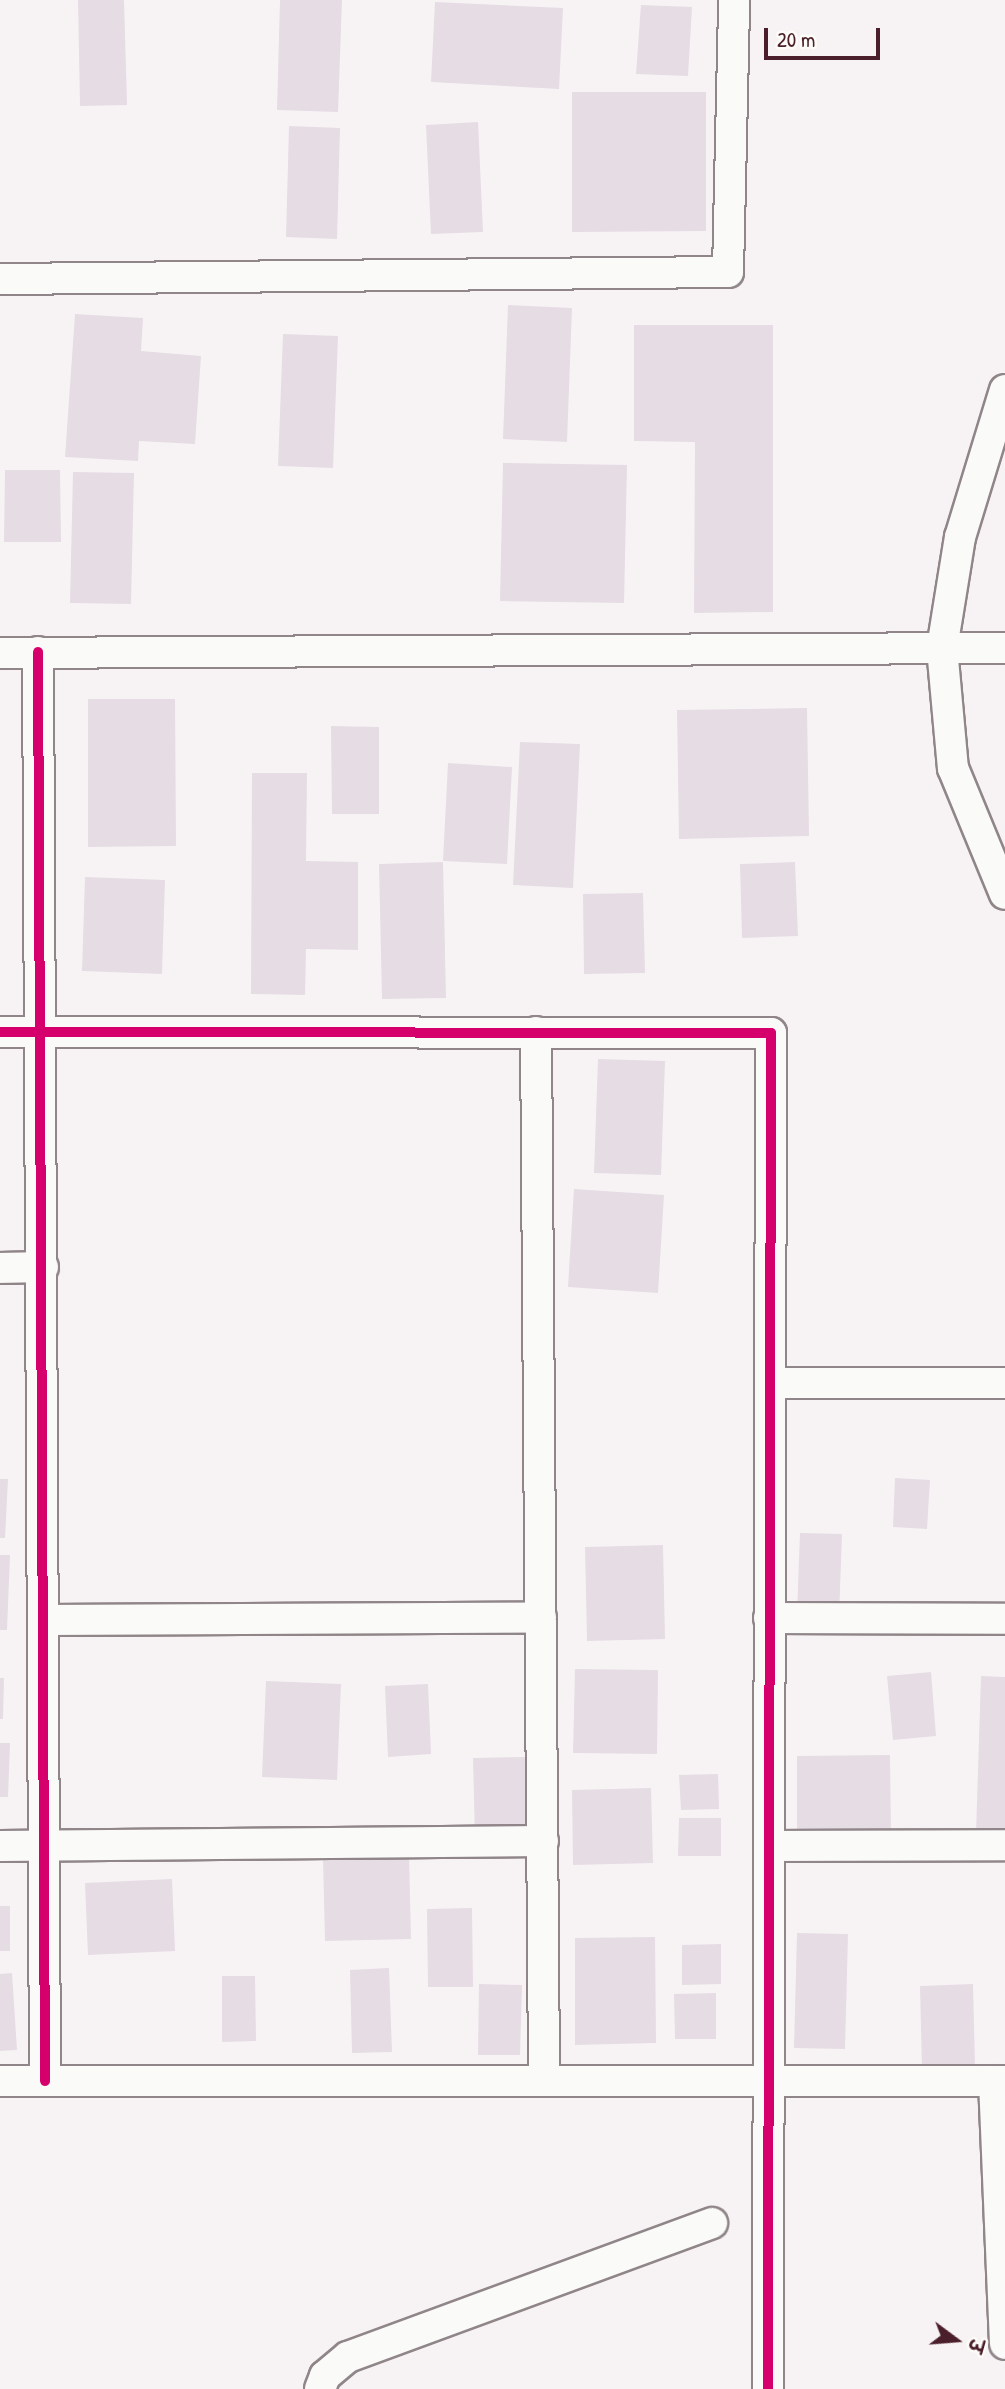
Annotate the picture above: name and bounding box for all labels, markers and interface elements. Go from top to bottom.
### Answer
scale bar [767,14,883,58]
text: 20 m [777,25,815,54]
north arrow [921,2305,991,2375]
text: उ [962,2336,990,2355]

